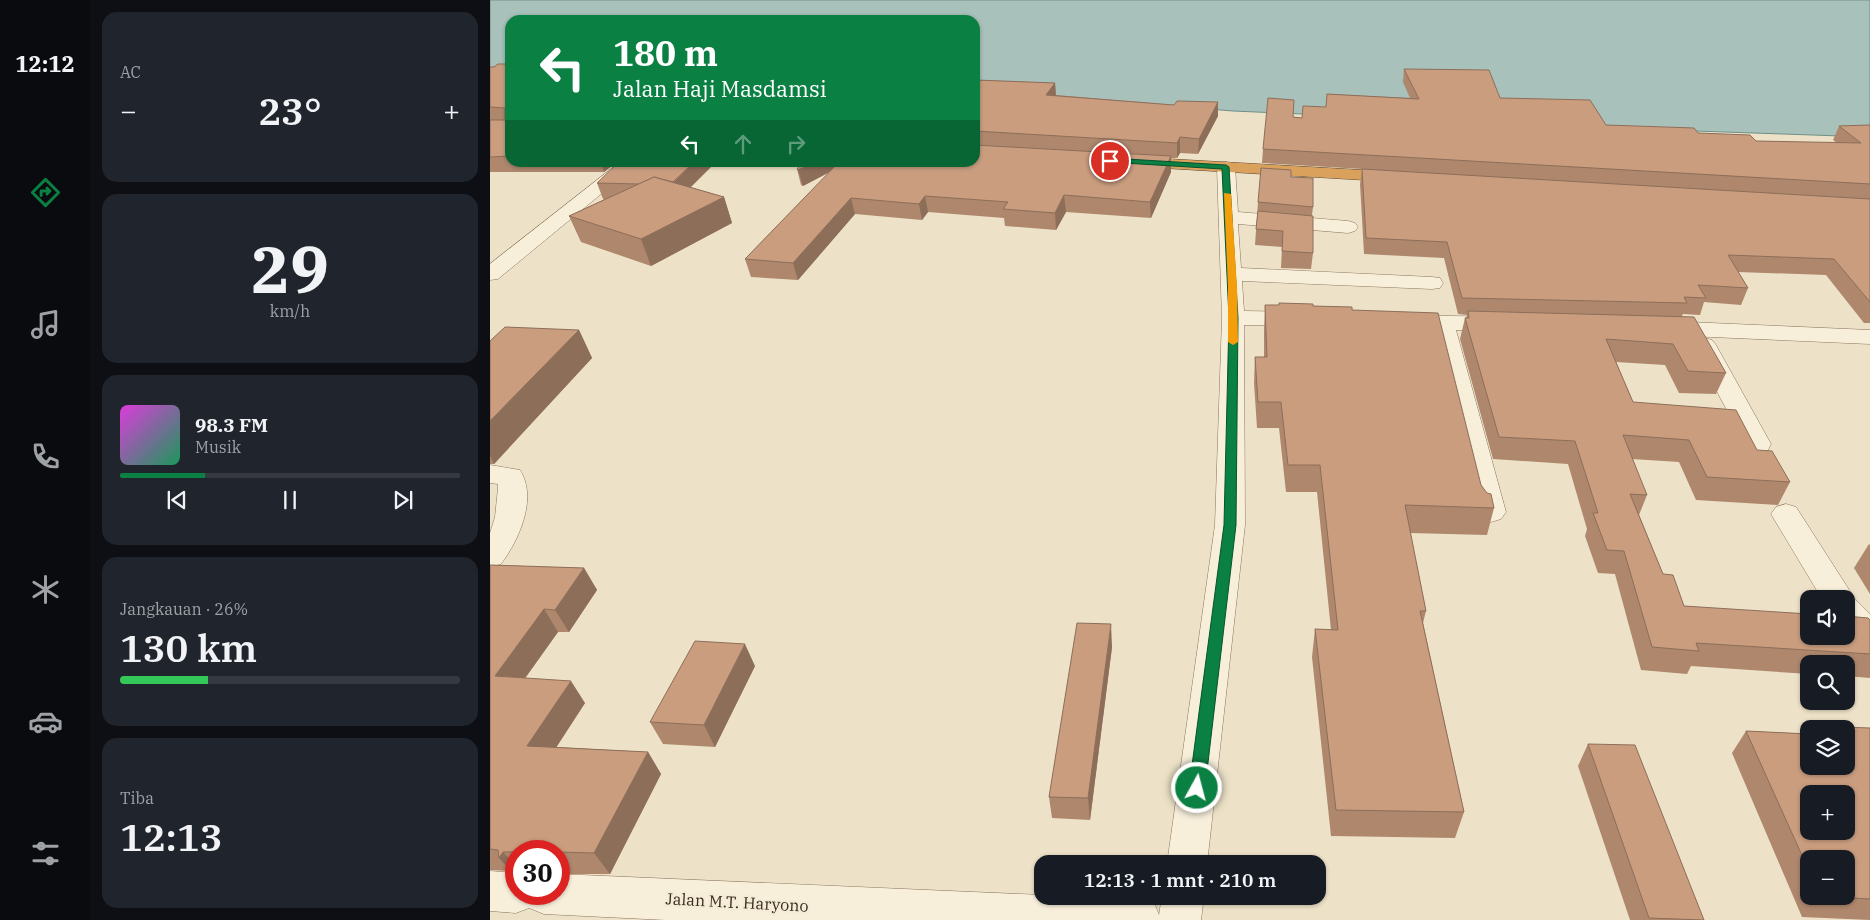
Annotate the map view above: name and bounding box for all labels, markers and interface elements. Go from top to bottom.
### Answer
text: 180 m [613,30,718,76]
icon: left [530,35,595,100]
text: 12:12 [15,49,75,78]
text: AC [120,62,141,82]
text: Jalan Haji Masdamsi [613,74,827,103]
text: 23° [258,86,322,135]
text: − [120,92,137,129]
text: + [443,92,460,129]
icon: left [676,130,704,158]
icon: ahead [729,130,757,158]
icon: right [782,130,810,158]
pin [1089,140,1131,182]
icon: arrive [1096,147,1124,175]
icon: directions [28,175,63,210]
text: 29 [251,226,329,311]
text: km/h [270,301,310,321]
icon: music [28,307,63,342]
text: 98.3 FM [195,413,268,437]
text: Musik [195,437,241,457]
icon: phone [28,439,63,474]
icon: previous [163,486,191,514]
icon: pause [276,486,304,514]
icon: next [389,486,417,514]
icon: climate [28,572,63,607]
map controls [1800,590,1855,905]
button: sound [1800,590,1855,645]
text: Jangkauan · 26% [120,599,248,619]
text: 130 km [120,623,257,672]
button: search [1800,655,1855,710]
icon: car [28,704,63,739]
button: layers [1800,720,1855,775]
position arrow [1170,761,1222,813]
button: + [1800,785,1855,840]
text: Tiba [120,788,154,808]
text: 12:13 [120,812,223,861]
icon: filters [28,836,63,871]
speed limit sign: 30 [505,840,570,905]
button: − [1800,850,1855,905]
text: 12:13 · 1 mnt · 210 m [1084,868,1276,892]
street label: Jalan M.T. Haryono [665,888,809,916]

